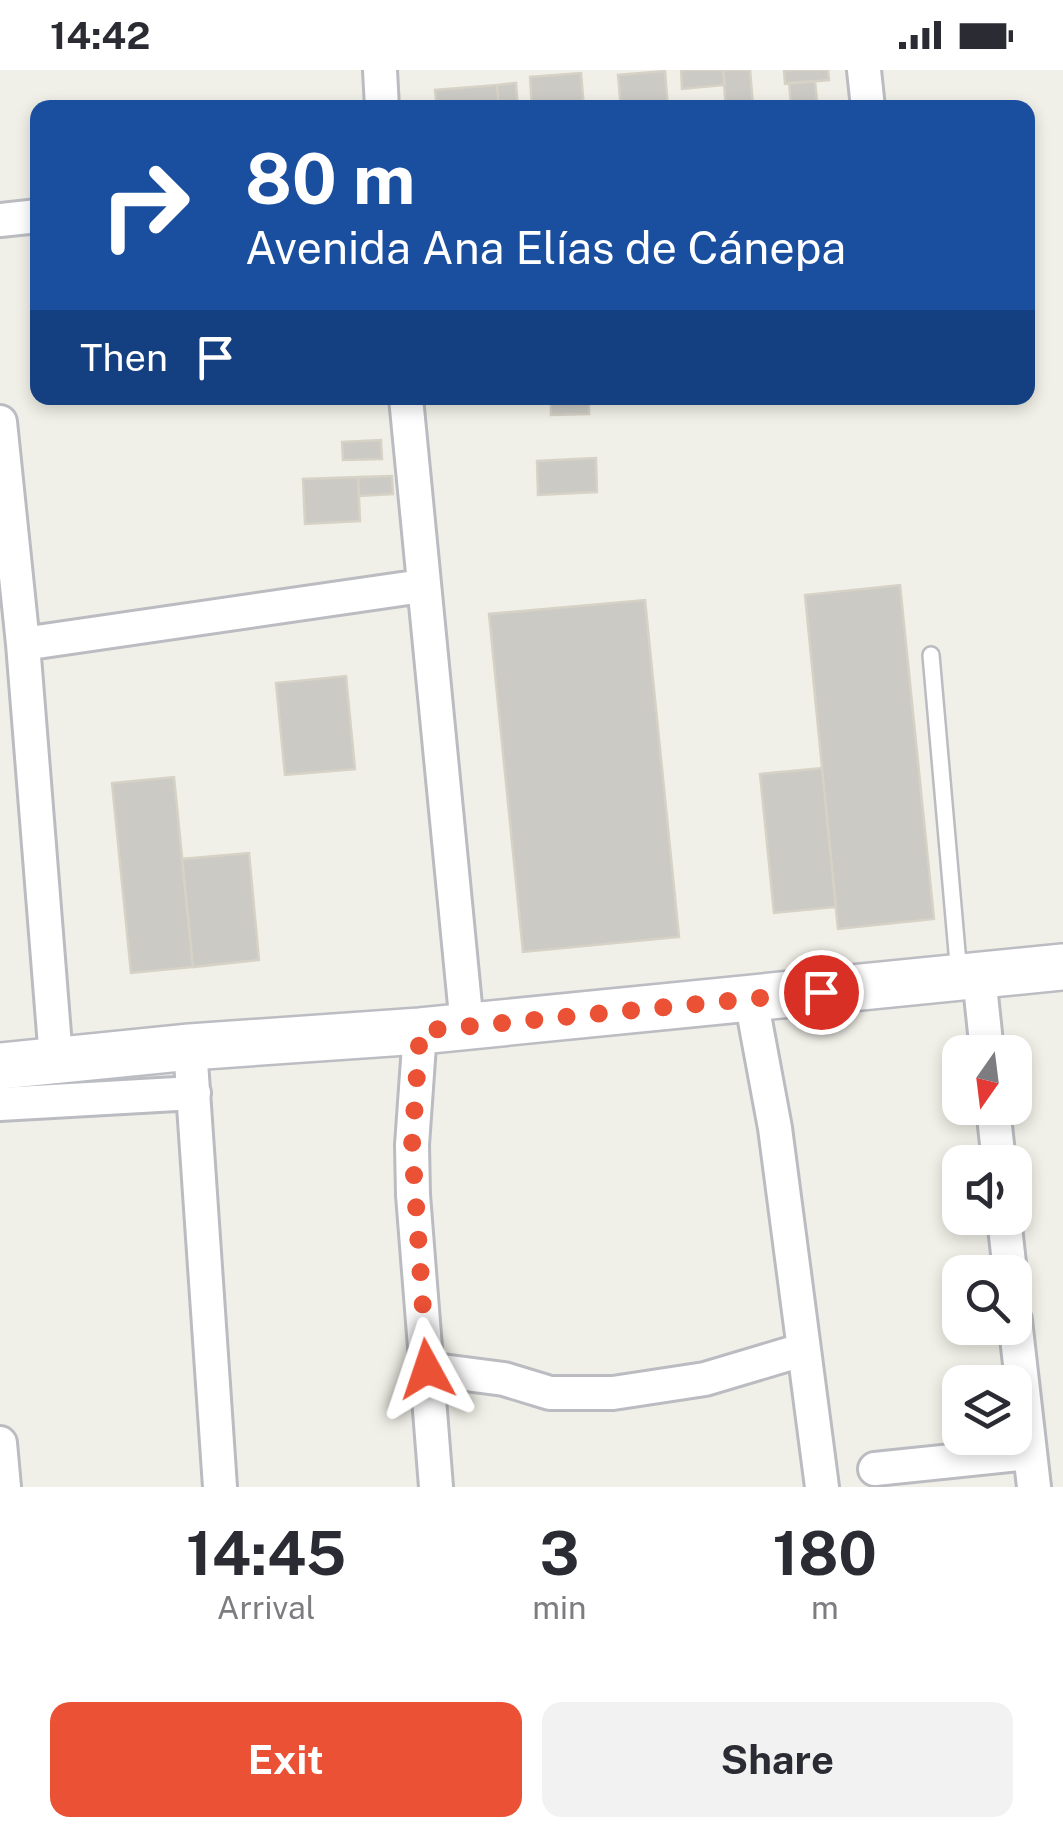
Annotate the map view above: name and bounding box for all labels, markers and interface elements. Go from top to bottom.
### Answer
text: 14:42 [50,13,150,58]
text: 80 m [245,137,415,220]
icon: right [80,140,210,270]
text: Avenida Ana Elías de Cánepa [245,221,846,274]
icon: arrive [188,330,243,385]
text: Then [80,335,168,380]
pin [779,950,864,1035]
icon: arrive [794,965,849,1020]
north arrow [942,1035,1032,1125]
map controls [942,1035,1032,1455]
button: sound [942,1145,1032,1235]
button: search [942,1255,1032,1345]
position arrow [375,1317,479,1421]
button: layers [942,1365,1032,1455]
text: 14:45 [186,1518,346,1589]
text: 3 [539,1518,579,1589]
text: 180 [773,1518,877,1589]
text: Arrival [217,1589,316,1626]
text: min [532,1589,586,1626]
text: m [811,1589,839,1626]
button: Exit [50,1702,522,1817]
button: Share [542,1702,1013,1817]

